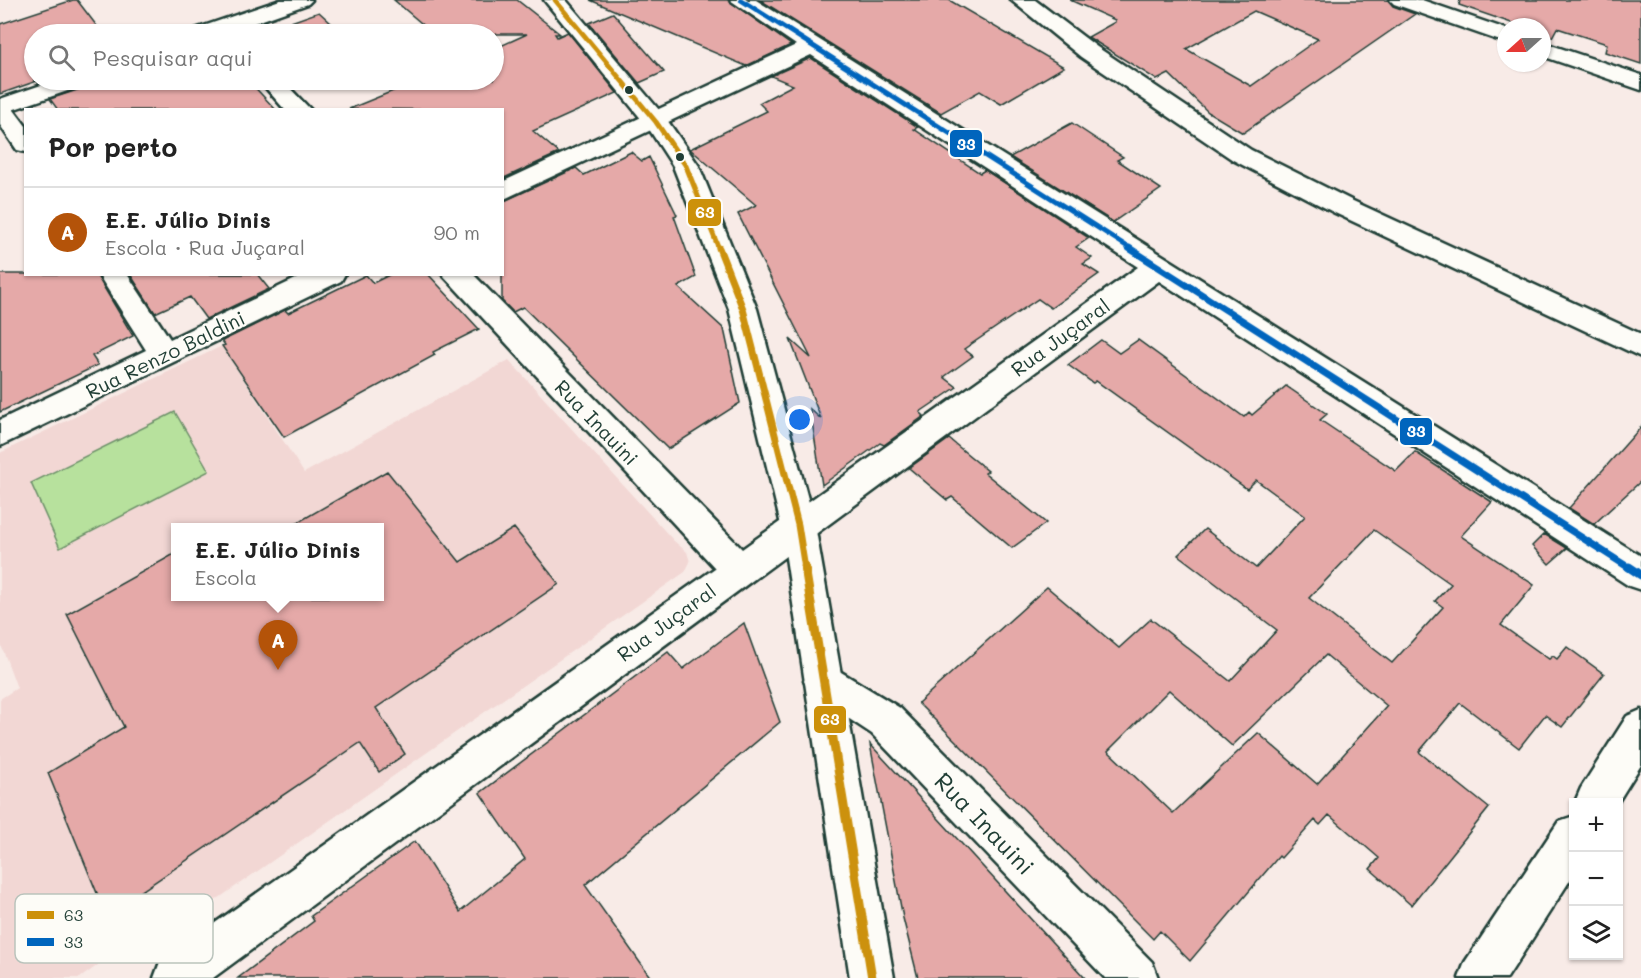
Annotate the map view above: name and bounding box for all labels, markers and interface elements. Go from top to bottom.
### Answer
north arrow [1497,18,1551,72]
search box [24,24,504,90]
icon: search [45,41,78,74]
text: Pesquisar aqui [93,43,253,72]
unlabelled marker [623,84,635,96]
line badge: 33 [949,129,983,158]
text: Por perto [48,130,177,164]
text: 33 [956,133,976,154]
unlabelled marker [674,151,686,163]
line badge: 63 [687,198,722,227]
text: 63 [695,201,715,222]
text: E.E. Júlio Dinis [105,205,271,234]
text: A [61,219,74,245]
text: 90 m [434,219,480,245]
text: Escola · Rua Juçaral [105,234,305,260]
street label: Rua Juçaral [1005,292,1115,382]
street label: Rua Renzo Baldini [81,304,249,404]
street label: Rua Inauini [550,374,644,470]
your location [785,405,814,434]
line badge: 33 [1399,417,1433,446]
text: 33 [1406,420,1426,441]
popup [171,523,384,601]
text: E.E. Júlio Dinis [195,535,360,564]
text: Escola [195,564,257,590]
street label: Rua Juçaral [611,577,721,667]
pin: A [258,620,298,670]
line badge: 63 [813,705,847,734]
text: 63 [820,708,840,729]
street label: Rua Inauini [928,765,1042,881]
map controls [1569,798,1623,960]
button: + [1569,798,1623,852]
button: − [1569,852,1623,906]
legend [15,894,213,963]
text: 63 [64,904,83,925]
button: layers [1569,906,1623,960]
text: 33 [64,931,83,952]

